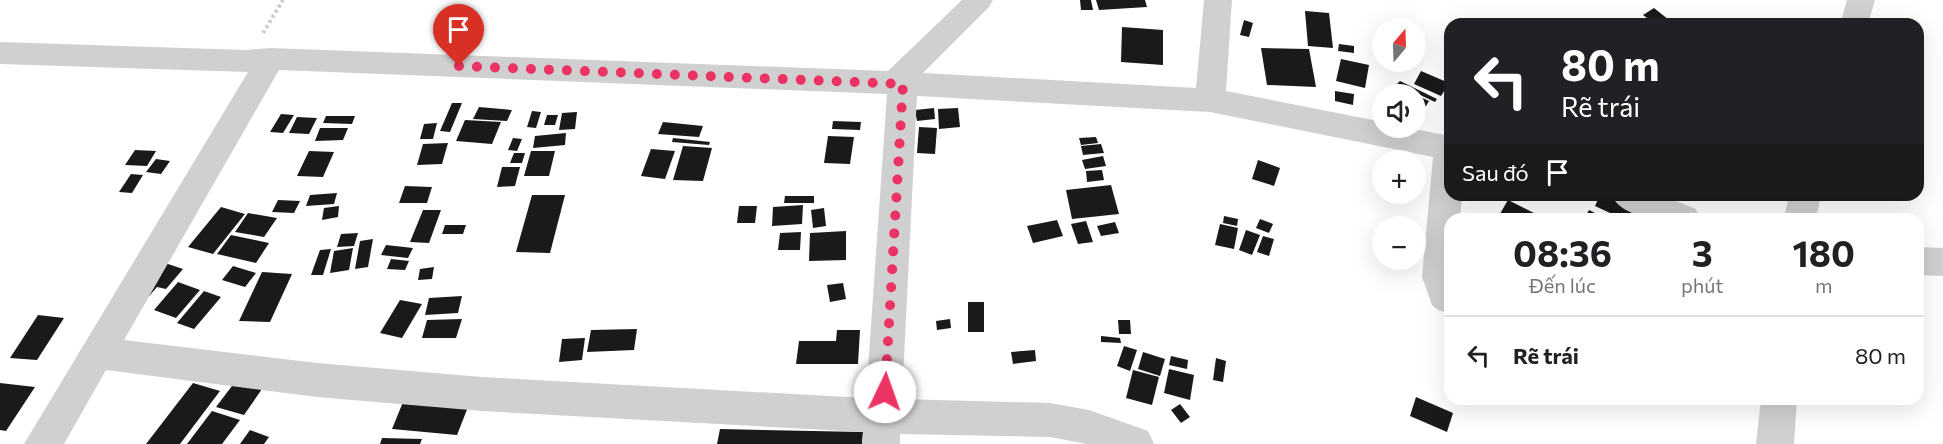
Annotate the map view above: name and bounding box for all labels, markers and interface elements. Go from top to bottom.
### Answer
pin [433,4,484,66]
icon: arrive [442,13,475,46]
north arrow [1372,18,1426,72]
map controls [1372,18,1426,270]
text: 80 m [1561,38,1660,90]
icon: left [1462,42,1540,120]
button: sound [1372,84,1426,138]
text: Rẽ trái [1561,90,1640,123]
button: + [1372,150,1426,204]
icon: arrive [1541,156,1574,189]
text: Sau đó [1462,159,1529,186]
button: − [1372,216,1426,270]
text: 08:36 [1513,230,1612,274]
text: 3 [1692,230,1713,274]
text: 180 [1793,230,1855,274]
text: Đến lúc [1529,273,1596,297]
text: phút [1681,273,1724,297]
text: m [1815,273,1833,297]
icon: left [1462,339,1495,372]
text: Rẽ trái [1513,342,1579,369]
text: 80 m [1855,342,1906,369]
position arrow [853,360,917,424]

